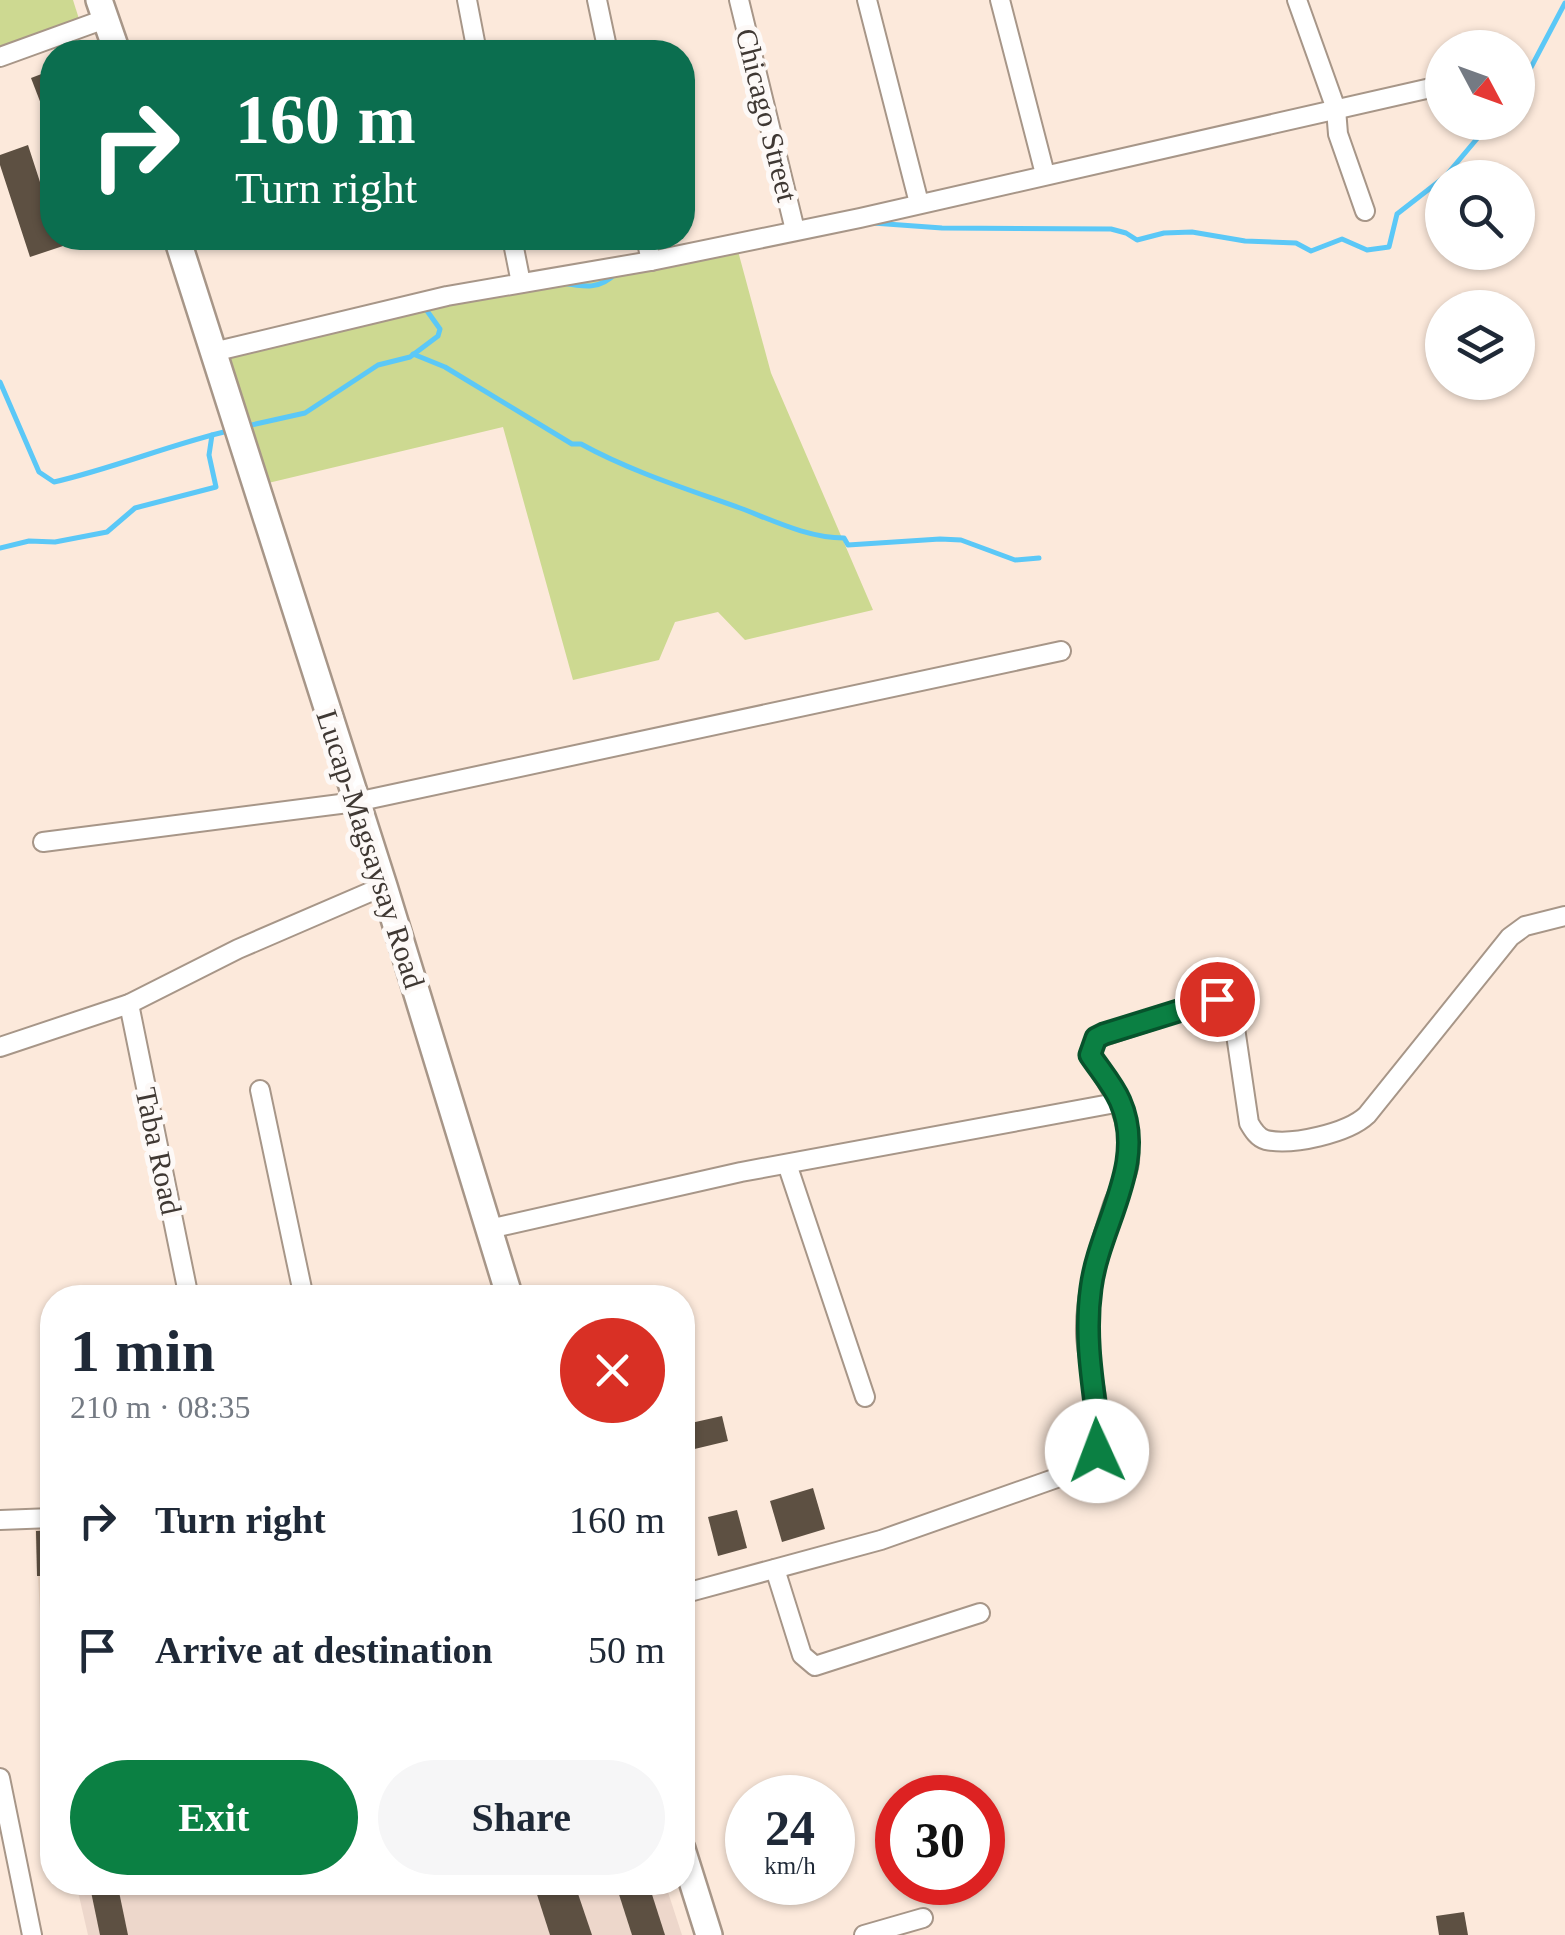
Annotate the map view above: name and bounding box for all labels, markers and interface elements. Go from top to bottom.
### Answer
street label: Chicago Street [730,25,805,206]
north arrow [1425,30,1535,140]
map controls [1425,30,1535,400]
icon: right [70,80,200,210]
text: 160 m [235,81,416,158]
button: search [1425,160,1535,270]
text: Turn right [235,163,417,213]
button: layers [1425,290,1535,400]
street label: Lucap-Magsaysay Road [310,706,432,992]
pin [1175,957,1260,1042]
icon: arrive [1190,972,1245,1027]
street label: Taba Road [129,1085,189,1217]
text: 1 min [70,1318,215,1384]
button: close [560,1318,665,1423]
text: 210 m · 08:35 [70,1389,250,1425]
position arrow [1045,1399,1149,1503]
icon: right [70,1493,125,1548]
text: Turn right [155,1499,326,1541]
text: 160 m [569,1499,665,1541]
icon: arrive [70,1623,125,1678]
text: Arrive at destination [155,1629,493,1671]
text: 50 m [588,1629,665,1671]
button: Exit [70,1760,358,1875]
button: Share [378,1760,665,1875]
speed limit sign: 30 [875,1775,1005,1905]
text: 24 [765,1800,815,1856]
text: km/h [764,1852,816,1879]

